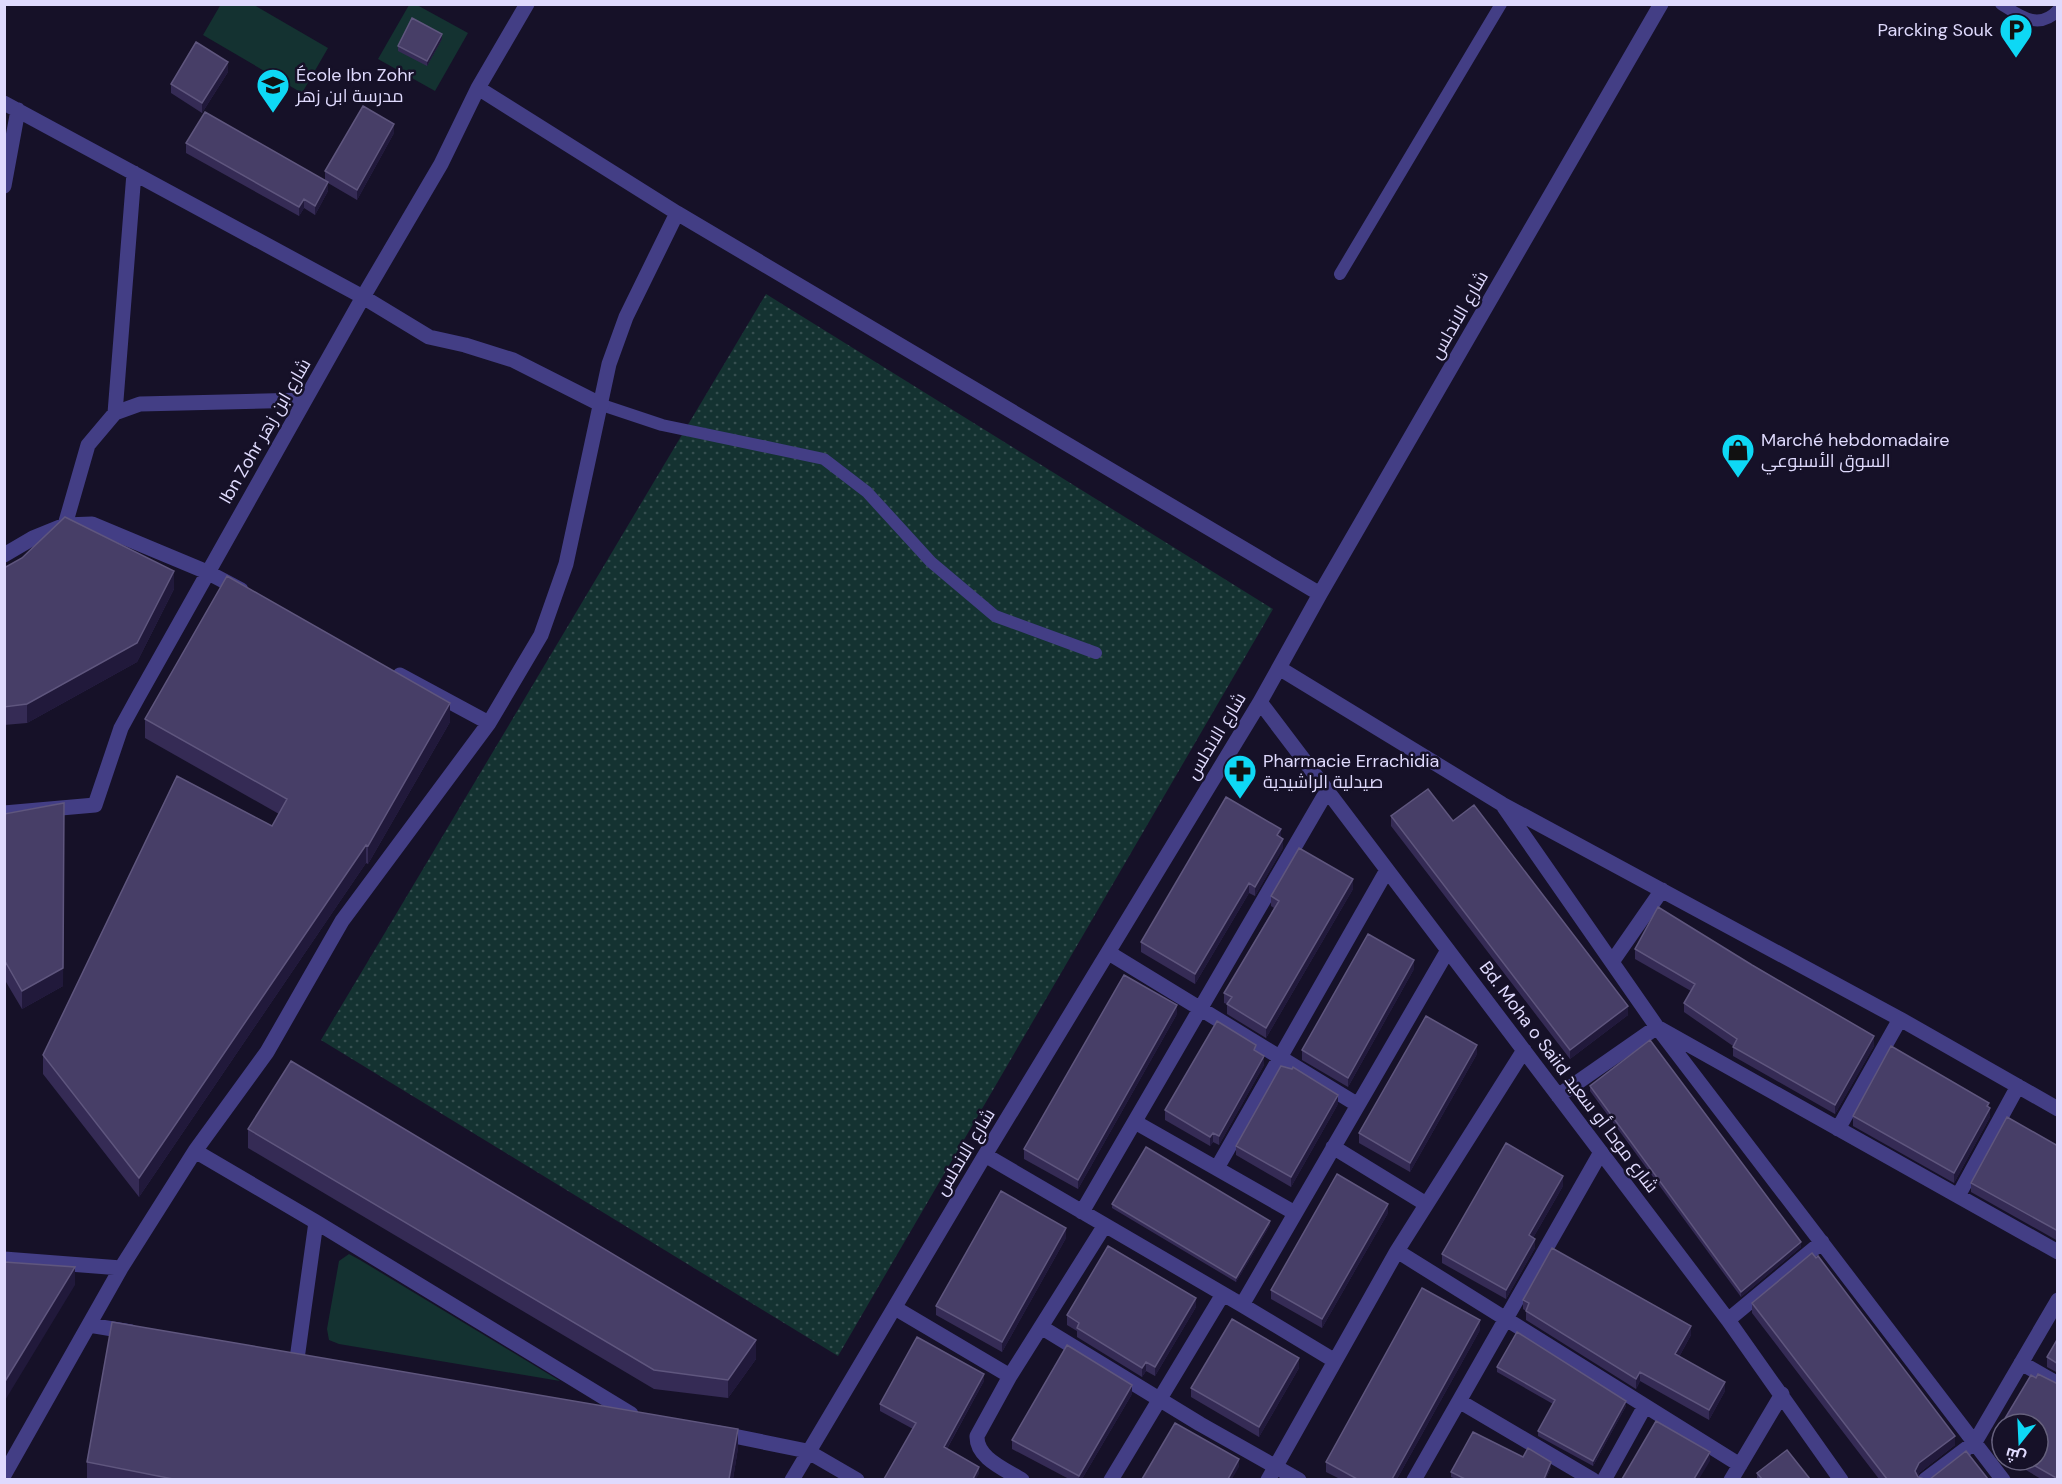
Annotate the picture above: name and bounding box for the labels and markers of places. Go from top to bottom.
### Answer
parking icon: Parcking Souk [1998,12,2034,59]
place label: Parcking Souk [1878,18,1993,42]
place label: École Ibn Zohr مدرسة ابن زهر [295,63,415,108]
school or university icon: École Ibn Zohr مدرسة ابن زهر [255,67,291,114]
place label: Marché hebdomadaire السوق الأسبوعي [1761,428,1949,475]
shop icon: Marché hebdomadaire السوق الأسبوعي [1720,432,1756,479]
place label: Pharmacie Errachidia صيدلية الراشيدية [1263,749,1439,794]
pharmacy icon: Pharmacie Errachidia صيدلية الراشيدية [1222,753,1258,800]

